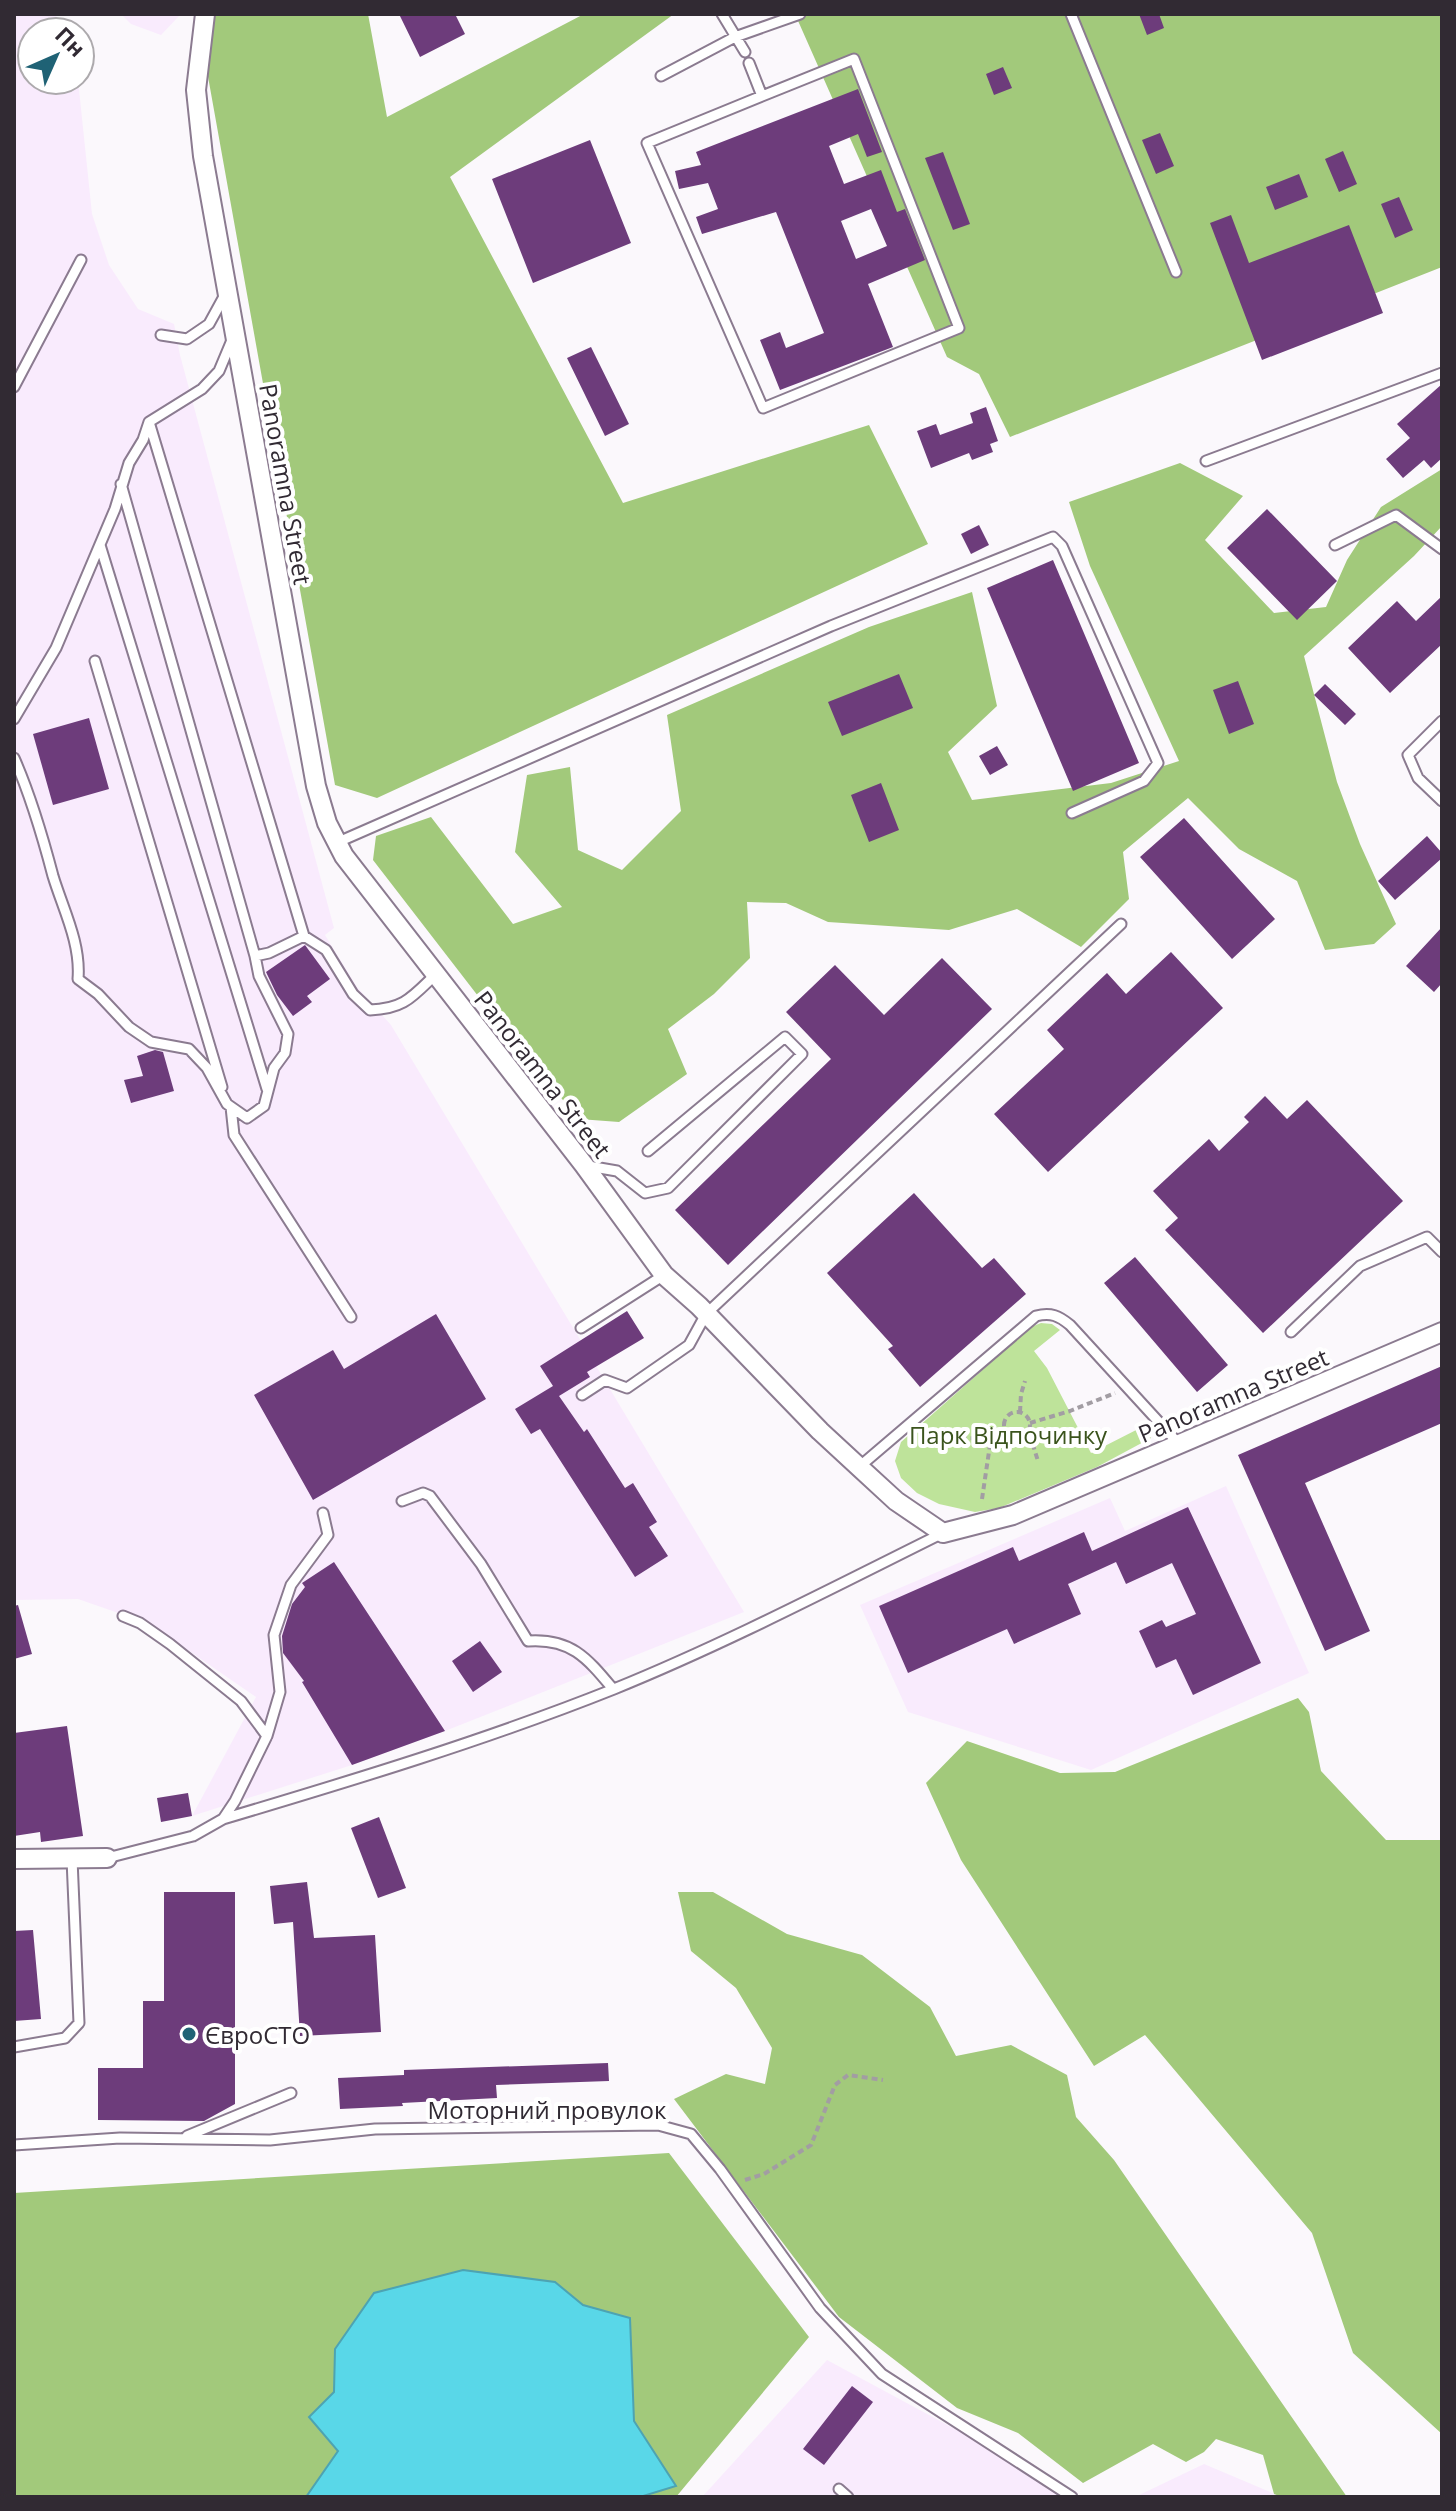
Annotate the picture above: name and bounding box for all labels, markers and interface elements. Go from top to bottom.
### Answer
north arrow [16,16,96,96]
text: Пн [49,20,92,63]
street label: Panoramna Street [252,381,320,587]
street label: Panoramna Street [467,984,619,1164]
street label: Panoramna Street [1133,1340,1333,1450]
park label: Парк Відпочинку [909,1418,1108,1451]
place label: ЄвроСТО [205,2018,310,2051]
marker: ЄвроСТО [180,2025,198,2043]
street label: Моторний провулок [428,2093,667,2126]

